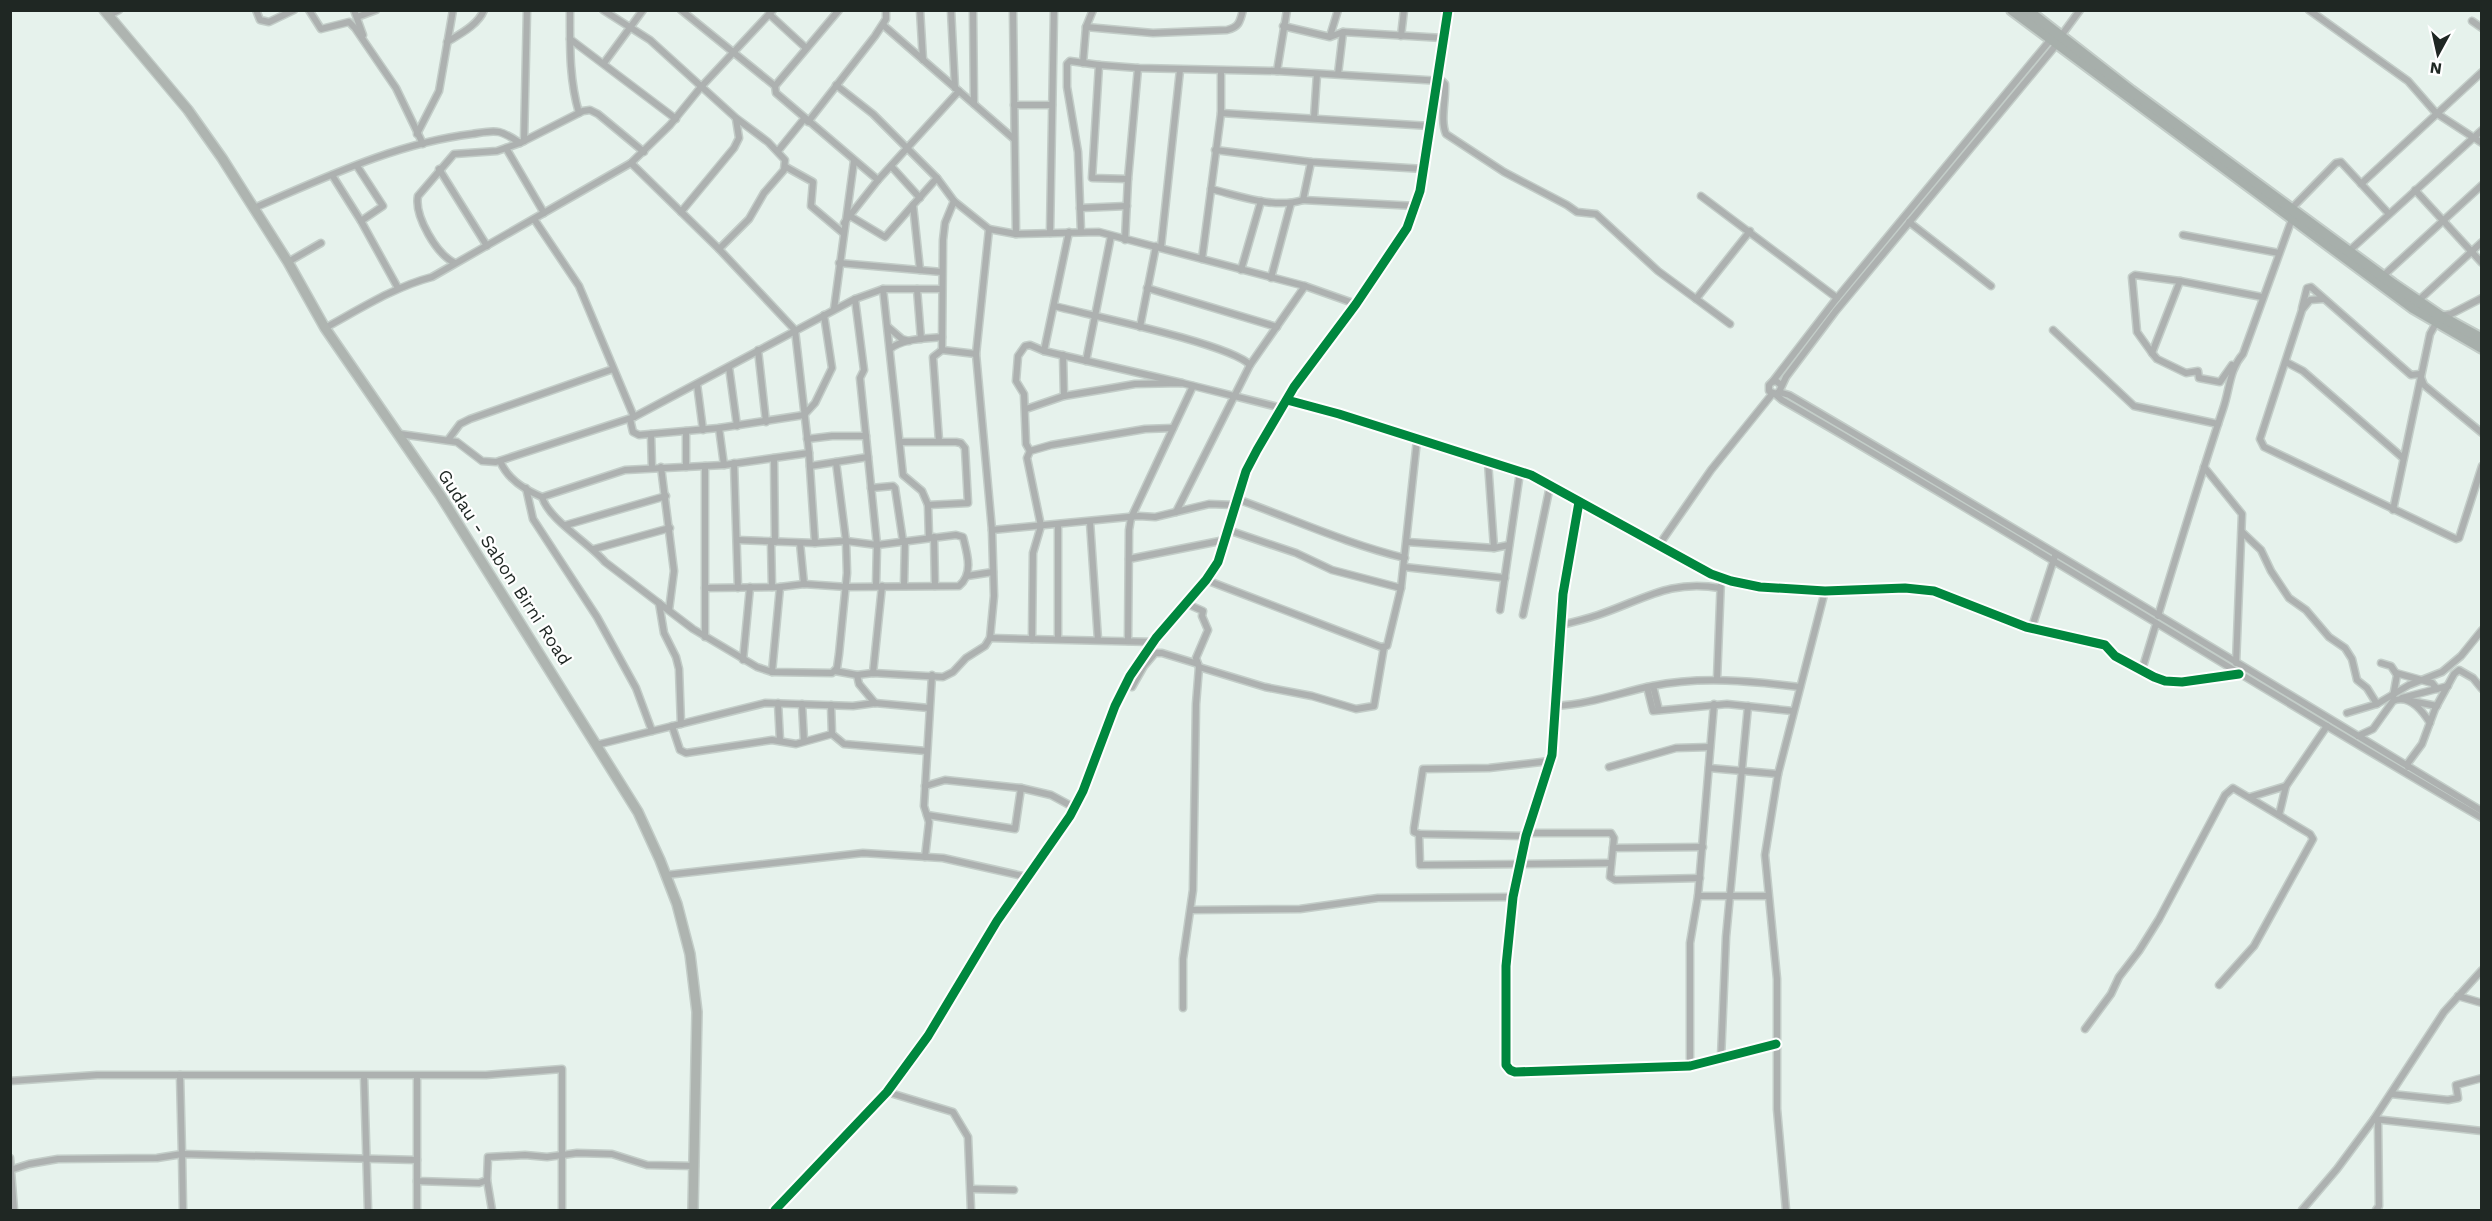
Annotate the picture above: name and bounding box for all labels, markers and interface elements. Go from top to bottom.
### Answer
north arrow [2408,24,2468,84]
text: N [2429,58,2443,79]
street label: Gudau - Sabon Birni Road [434,465,576,669]

